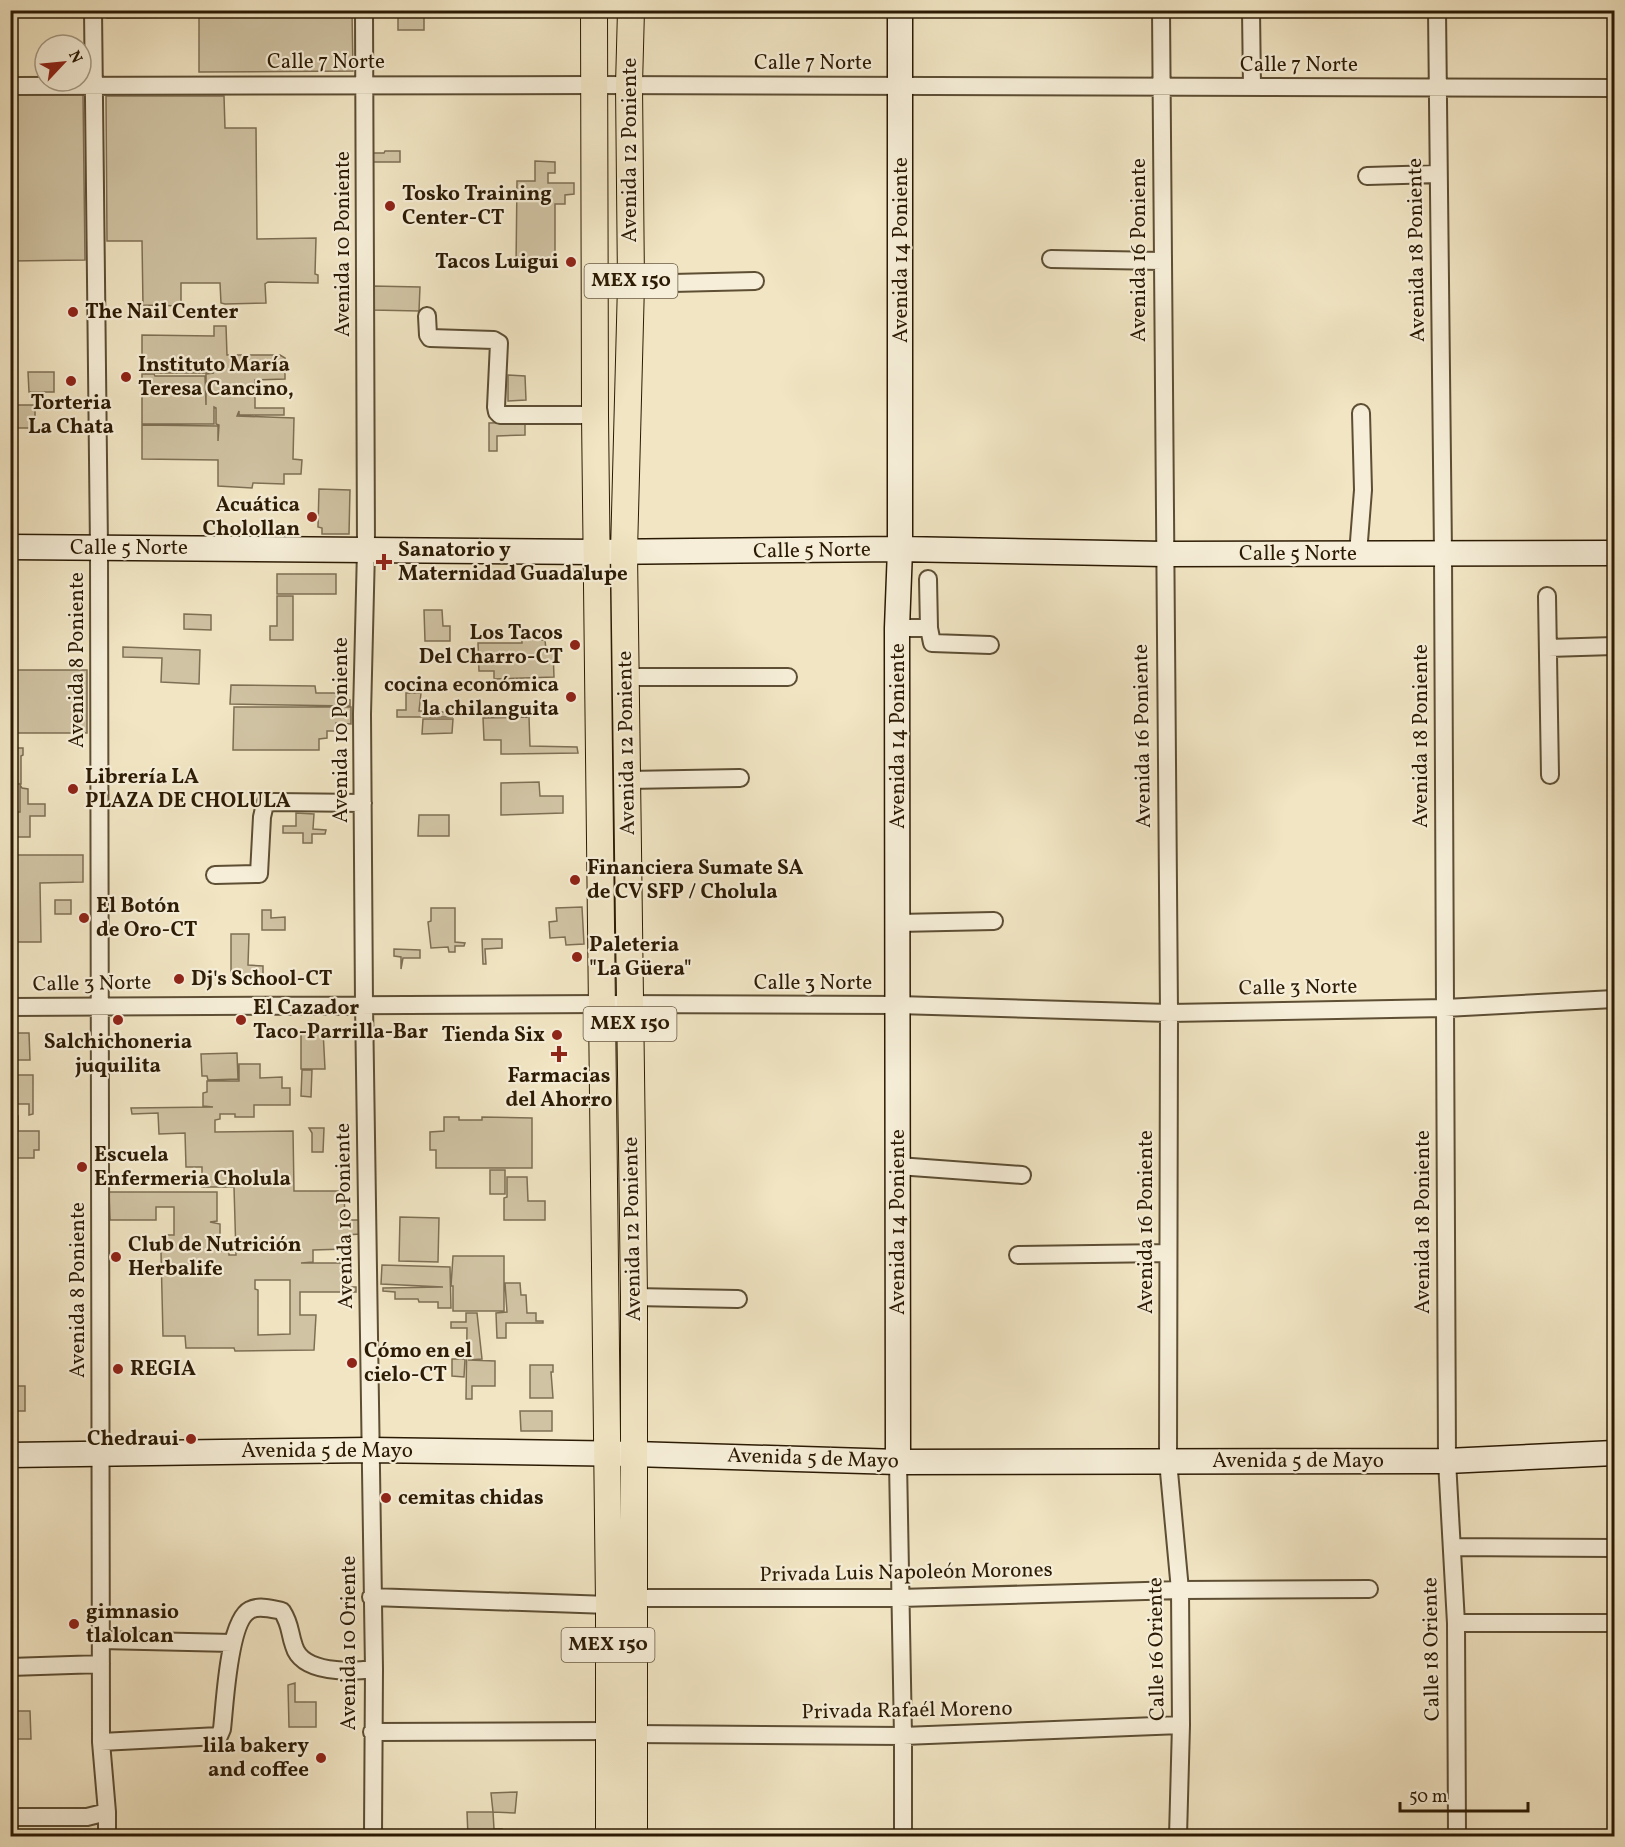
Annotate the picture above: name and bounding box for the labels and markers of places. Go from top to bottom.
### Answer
place label: Tosko Training Center-CT [402,180,552,233]
marker: Tosko Training Center-CT [383,199,397,213]
place label: Tacos Luigui [435,248,559,277]
marker: Tacos Luigui [564,255,578,269]
place label: The Nail Center [85,298,239,327]
marker: The Nail Center [66,305,80,319]
place label: Instituto María Teresa Cancino, [138,351,294,404]
marker: Instituto María Teresa Cancino, [119,370,133,384]
marker: Torteria La Chata [64,374,78,388]
place label: Torteria La Chata [28,389,114,442]
place label: Acuática Cholollan [203,491,300,544]
marker: Acuática Cholollan [305,510,319,524]
place label: Sanatorio y Maternidad Guadalupe [398,536,628,589]
marker: Sanatorio y Maternidad Guadalupe [375,553,393,571]
place label: Los Tacos Del Charro-CT [419,619,563,672]
marker: Los Tacos Del Charro-CT [568,638,582,652]
place label: cocina económica la chilanguita [384,671,559,724]
marker: cocina económica la chilanguita [564,690,578,704]
place label: Librería LA PLAZA DE CHOLULA [85,763,291,816]
marker: Librería LA PLAZA DE CHOLULA [66,782,80,796]
place label: Financiera Sumate SA de CV SFP / Cholula [587,854,804,907]
marker: Financiera Sumate SA de CV SFP / Cholula [568,873,582,887]
place label: El Botón de Oro-CT [96,892,198,945]
marker: El Botón de Oro-CT [77,911,91,925]
place label: Paleteria "La Güera" [589,931,692,984]
marker: Paleteria "La Güera" [570,950,584,964]
place label: Dj's School-CT [191,965,333,994]
marker: Dj's School-CT [172,972,186,986]
place label: El Cazador Taco-Parrilla-Bar [253,994,428,1047]
marker: Salchichoneria juquilita [111,1013,125,1027]
marker: El Cazador Taco-Parrilla-Bar [234,1013,248,1027]
place label: Tienda Six [441,1021,545,1050]
place label: Salchichoneria juquilita [44,1028,192,1081]
marker: Tienda Six [550,1028,564,1042]
marker: Farmacias del Ahorro [552,1047,566,1061]
place label: Farmacias del Ahorro [505,1062,613,1115]
place label: Escuela Enfermeria Cholula [94,1141,291,1194]
marker: Escuela Enfermeria Cholula [75,1160,89,1174]
place label: Club de Nutrición Herbalife [128,1231,302,1284]
marker: Club de Nutrición Herbalife [109,1250,123,1264]
place label: Cómo en el cielo-CT [364,1337,472,1390]
place label: REGIA [130,1355,196,1384]
marker: Cómo en el cielo-CT [345,1356,359,1370]
marker: REGIA [111,1362,125,1376]
place label: Chedraui [87,1425,179,1454]
marker: Chedraui [184,1432,198,1446]
place label: cemitas chidas [398,1484,544,1513]
marker: cemitas chidas [379,1491,393,1505]
place label: gimnasio tlalolcan [86,1598,179,1651]
marker: gimnasio tlalolcan [67,1617,81,1631]
place label: lila bakery and coffee [203,1732,309,1785]
marker: lila bakery and coffee [314,1751,328,1765]

